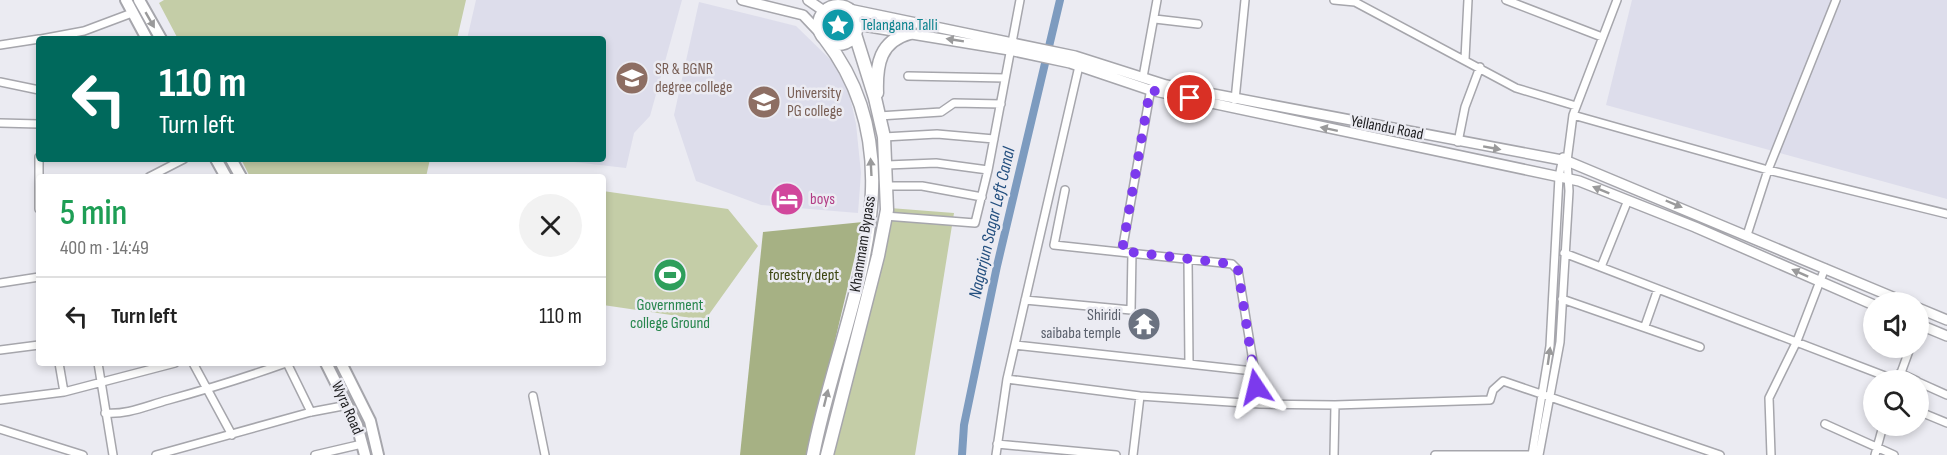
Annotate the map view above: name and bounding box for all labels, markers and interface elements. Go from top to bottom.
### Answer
place icon: Telangana Talli [820,7,856,43]
one-way arrow [145,11,155,28]
place label: Telangana Talli [861,16,938,35]
one-way arrow [945,36,964,45]
text: 110 m [159,58,246,109]
icon: left [60,60,138,138]
school or university icon: SR & BGNR degree college [614,60,650,96]
place label: SR & BGNR degree college [655,60,732,97]
pin [1164,72,1215,123]
icon: arrive [1173,81,1206,114]
school or university icon: University PG college [746,84,782,120]
place label: University PG college [787,84,842,121]
text: Turn left [159,109,235,141]
street label: Yellandu Road [1349,112,1425,144]
one-way arrow [1320,123,1339,133]
one-way arrow [1483,144,1502,153]
water label: Nagarjun Sagar Left Canal [964,145,1020,301]
one-way arrow [867,157,876,176]
hotel icon: boys [769,181,805,217]
one-way arrow [1592,185,1610,195]
place label: boys [810,190,835,209]
text: 5 min [60,192,127,235]
button: close [519,194,582,257]
street label: Khammam Bypass [846,194,880,293]
one-way arrow [1665,199,1683,209]
text: 400 m · 14:49 [60,236,149,260]
sports icon: Government college Ground [652,257,688,293]
park label: forestry dept [769,266,839,285]
one-way arrow [1791,268,1809,278]
map controls [1863,292,1929,436]
button: sound [1863,292,1929,358]
place label: Government college Ground [630,296,710,333]
icon: left [60,300,93,333]
text: Turn left [111,303,177,330]
text: 110 m [539,303,582,330]
place label: Shiridi saibaba temple [1041,306,1121,343]
temple icon: Shiridi saibaba temple [1126,306,1162,342]
one-way arrow [1544,346,1553,365]
position arrow [1224,355,1288,419]
button: search [1863,370,1929,436]
street label: Wyra Road [327,378,367,438]
one-way arrow [822,389,832,407]

